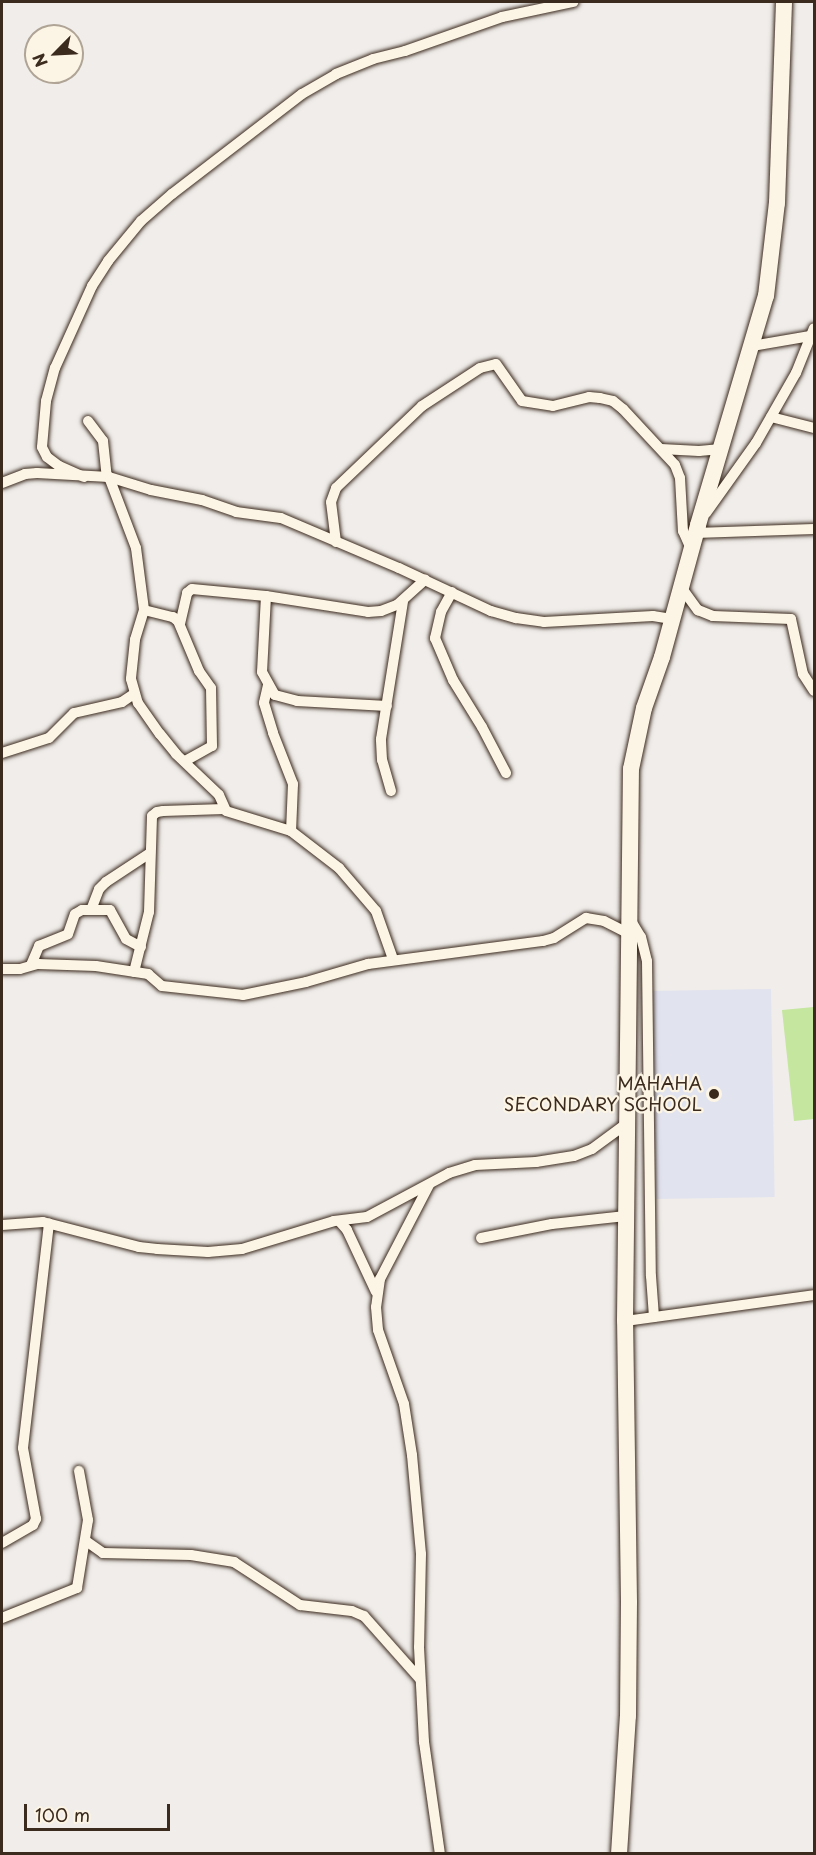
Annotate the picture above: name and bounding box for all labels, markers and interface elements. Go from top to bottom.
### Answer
north arrow [24,24,84,84]
text: N [26,50,53,71]
place label: MAHAHA SECONDARY SCHOOL [503,1073,702,1116]
marker: MAHAHA SECONDARY SCHOOL [707,1087,721,1101]
scale bar [27,1792,172,1830]
text: 100 m [35,1801,90,1828]

